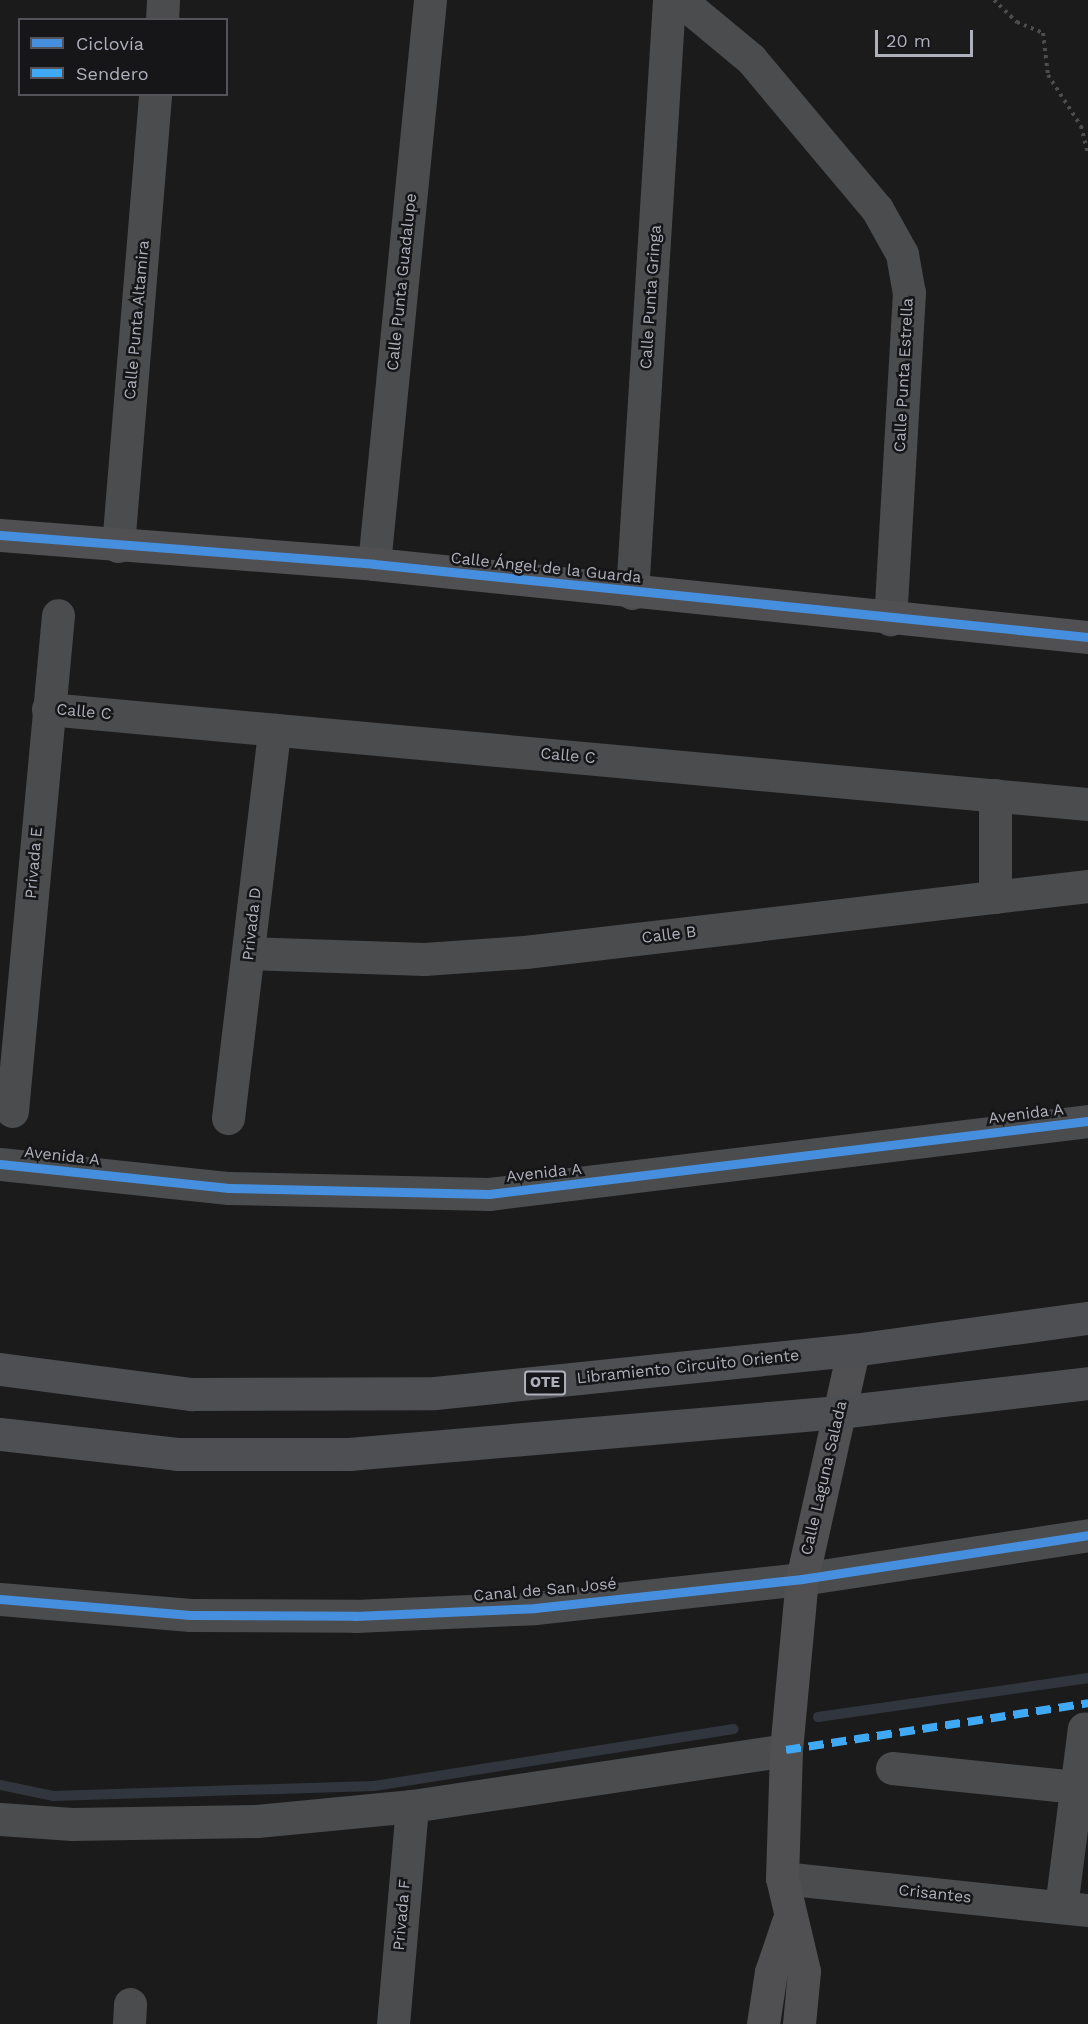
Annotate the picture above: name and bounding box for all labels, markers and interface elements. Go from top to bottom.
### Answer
legend [18,18,228,96]
scale bar [878,18,976,56]
text: 20 m [886,30,931,51]
text: Ciclovía [76,33,144,54]
text: Sendero [76,63,149,84]
street label: Calle Punta Guadalupe [383,192,421,372]
street label: Calle Punta Gringa [636,224,666,370]
street label: Calle Punta Altamira [120,239,154,401]
street label: Calle Punta Estrella [890,297,918,453]
street label: Calle Ángel de la Guarda [449,548,643,588]
street label: Calle C [56,700,112,724]
street label: Calle C [540,744,596,768]
street label: Privada E [21,826,47,900]
street label: Privada D [239,886,265,962]
street label: Calle B [641,922,697,948]
street label: Avenida A [987,1100,1065,1128]
street label: Avenida A [23,1142,101,1170]
street label: Avenida A [505,1159,583,1187]
street label: Libramiento Circuito Oriente [576,1346,800,1388]
road number: OTE [524,1371,566,1395]
street label: Calle Laguna Salada [797,1399,851,1557]
street label: Canal de San José [472,1574,618,1606]
street label: Privada F [389,1878,415,1952]
street label: Crisantes [897,1881,973,1907]

